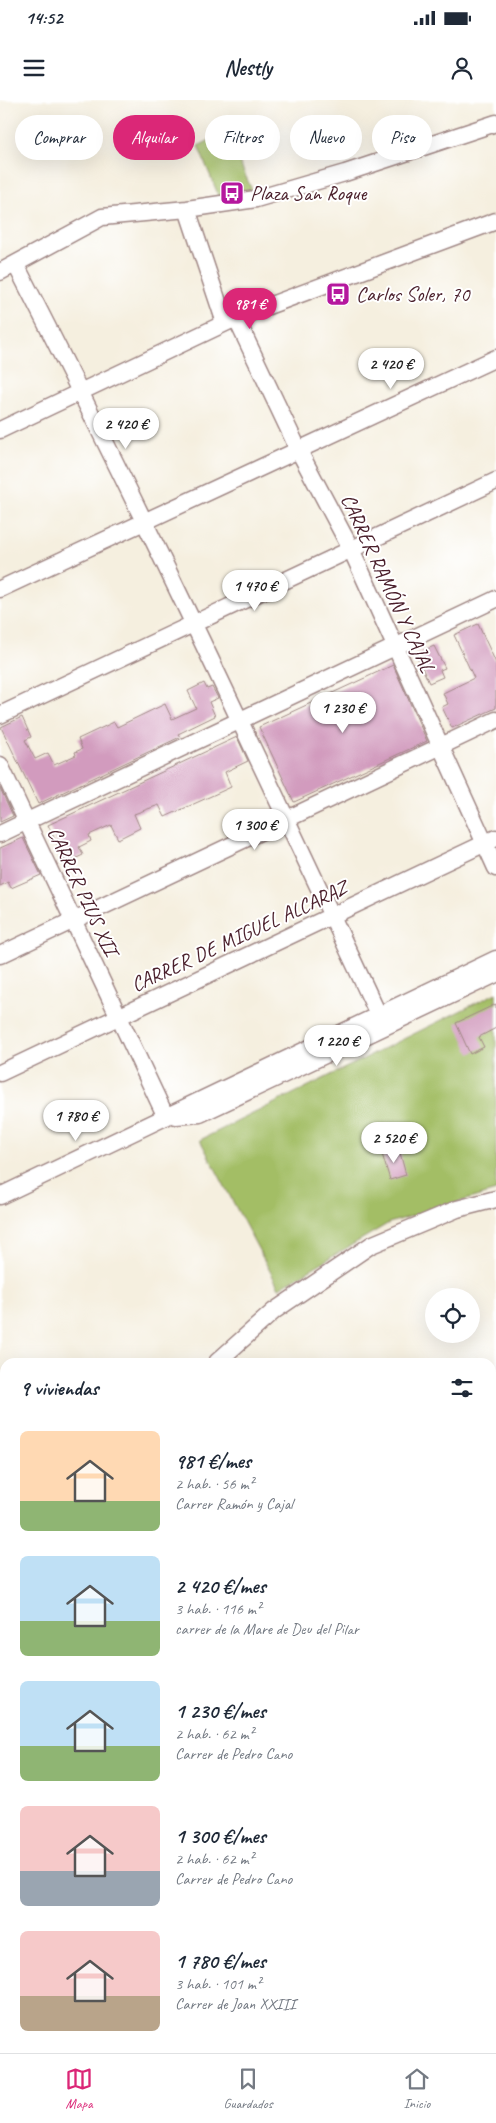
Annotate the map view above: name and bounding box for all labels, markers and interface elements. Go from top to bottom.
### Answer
text: 14:52 [25,6,63,30]
icon: menu [20,54,48,82]
text: Nestly [224,54,272,82]
icon: person [448,54,476,82]
chip: Comprar [15,115,103,160]
chip: Alquilar [113,115,195,160]
chip: Filtros [205,115,280,160]
chip: Nuevo [290,115,362,160]
chip: Piso [372,115,432,160]
bus stop icon: Plaza San Roque [219,180,245,206]
place label: Plaza San Roque [250,180,367,206]
bus stop icon: Carlos Soler, 70 [325,281,351,307]
place label: Carlos Soler, 70 [356,281,471,307]
pin: 981 € [215,288,285,330]
text: 981 € [234,294,266,314]
pin: 2 420 € [345,348,437,390]
text: 2 420 € [369,354,413,374]
pin: 2 420 € [80,408,172,450]
text: 2 420 € [104,414,148,434]
street label: CARRER RAMÓN Y CAJAL [335,490,441,676]
pin: 1 470 € [209,570,301,612]
text: 1 470 € [233,576,277,596]
pin: 1 230 € [297,692,389,734]
text: 1 230 € [321,698,365,718]
pin: 1 300 € [209,808,301,851]
text: 1 300 € [233,815,277,835]
street label: CARRER PIUS XII [42,823,126,964]
street label: CARRER DE MIGUEL ALCARAZ [127,873,354,998]
pin: 1 220 € [291,1024,383,1067]
text: 1 220 € [315,1031,359,1051]
pin: 1 780 € [30,1100,122,1142]
text: 1 780 € [54,1106,98,1126]
pin: 2 520 € [348,1122,440,1164]
text: 2 520 € [372,1128,416,1148]
map controls [425,1288,480,1343]
button: locate [425,1288,480,1343]
icon: filters [448,1374,476,1402]
text: 9 viviendas [20,1375,98,1401]
text: 981 €/mes [175,1448,251,1474]
icon: home [60,1451,120,1511]
text: 2 hab. · 56 m² [175,1474,254,1494]
text: Carrer Ramón y Cajal [175,1494,293,1514]
text: 2 420 €/mes [175,1573,266,1599]
icon: home [60,1576,120,1636]
text: 3 hab. · 116 m² [175,1599,261,1619]
text: carrer de la Mare de Deu del Pilar [175,1619,359,1639]
text: 1 230 €/mes [175,1698,266,1724]
icon: home [60,1701,120,1761]
text: 2 hab. · 62 m² [175,1724,254,1744]
text: Carrer de Pedro Cano [175,1744,292,1764]
text: 1 300 €/mes [175,1823,266,1849]
icon: home [60,1826,120,1886]
text: 2 hab. · 62 m² [175,1849,254,1869]
text: Carrer de Pedro Cano [175,1869,292,1889]
text: 1 780 €/mes [175,1948,266,1974]
icon: home [60,1951,120,2011]
text: 3 hab. · 101 m² [175,1974,261,1994]
text: Carrer de Joan XXIII [175,1994,295,2014]
tab: Mapa [65,2065,93,2112]
tab: Guardados [223,2065,273,2112]
tab: Inicio [403,2065,431,2112]

